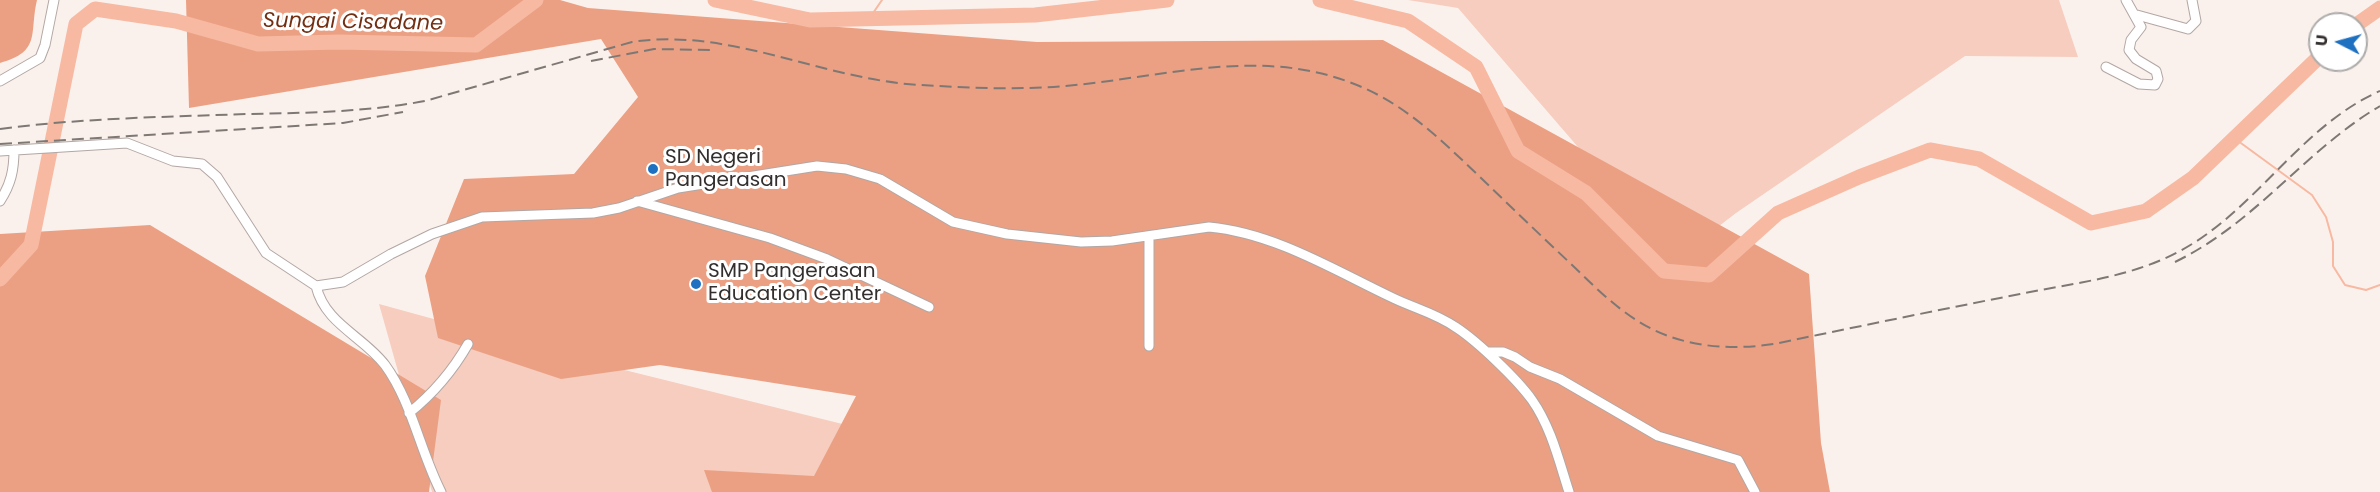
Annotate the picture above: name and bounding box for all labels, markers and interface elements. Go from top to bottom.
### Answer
water label: Sungai Cisadane [263,9,443,37]
north arrow [2308,12,2368,72]
text: U [2310,33,2334,47]
place label: SD Negeri Pangerasan [665,146,787,193]
marker: SD Negeri Pangerasan [646,162,660,176]
place label: SMP Pangerasan Education Center [708,260,881,307]
marker: SMP Pangerasan Education Center [689,277,703,291]

